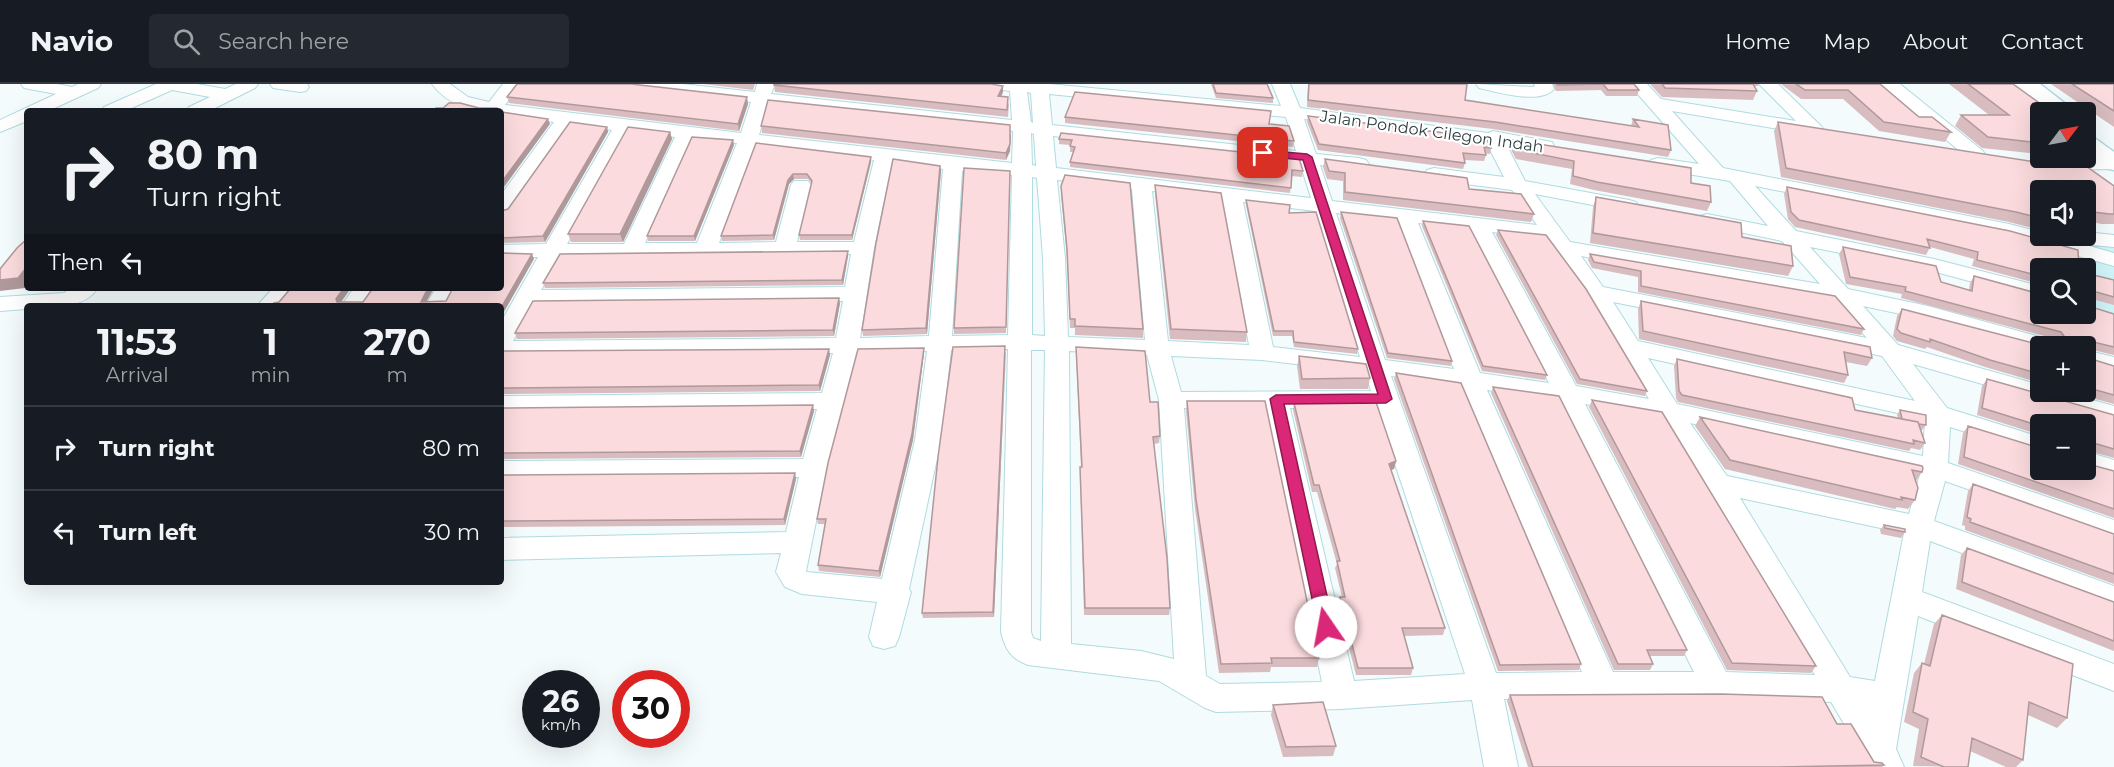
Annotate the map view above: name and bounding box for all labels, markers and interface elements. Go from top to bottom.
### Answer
search box [149,14,569,68]
text: Navio [30,24,113,58]
icon: search [170,25,203,58]
text: Search here [218,28,349,55]
text: Home [1725,29,1790,54]
text: Map [1823,29,1870,54]
text: About [1903,29,1968,54]
text: Contact [2001,29,2084,54]
north arrow [2030,102,2096,168]
map controls [2030,102,2096,480]
street label: Jalan Pondok Cilegon Indah [1318,106,1545,157]
pin [1237,127,1288,178]
text: 80 m [147,128,259,180]
icon: right [48,132,126,210]
icon: arrive [1246,136,1279,169]
text: Turn right [147,180,282,213]
button: sound [2030,180,2096,246]
icon: left [116,246,149,279]
text: Then [48,249,104,276]
button: search [2030,258,2096,324]
text: 11:53 [97,320,177,364]
text: 1 [263,320,278,364]
text: 270 [364,320,431,364]
button: + [2030,336,2096,402]
text: Arrival [106,363,169,387]
text: min [250,363,291,387]
text: m [387,363,408,387]
button: − [2030,414,2096,480]
icon: right [48,432,81,465]
text: Turn right [99,435,214,462]
text: 80 m [422,435,480,462]
icon: left [48,516,81,549]
text: Turn left [99,519,197,546]
text: 30 m [424,519,480,546]
position arrow [1294,595,1358,659]
speed limit sign: 30 [612,670,690,748]
text: 26 [543,683,579,720]
text: km/h [541,715,581,734]

